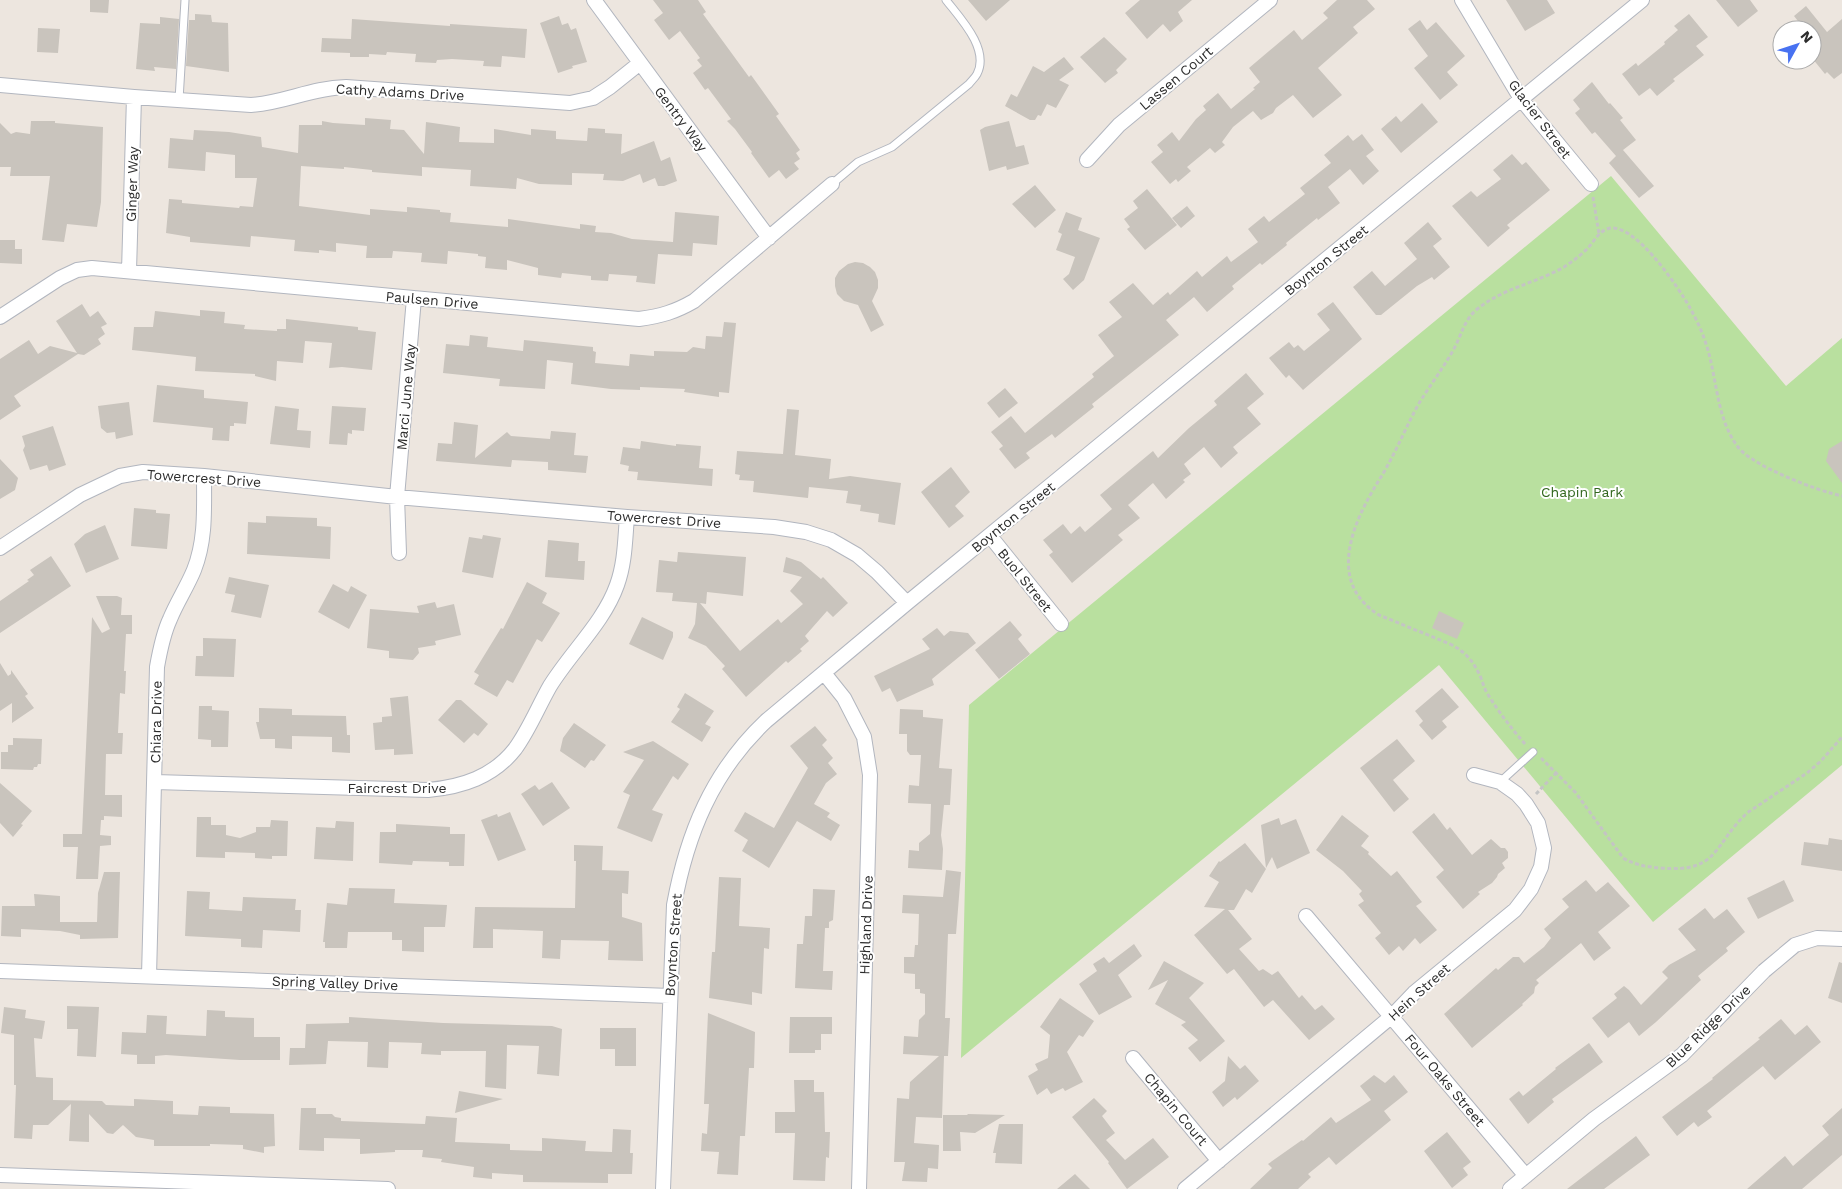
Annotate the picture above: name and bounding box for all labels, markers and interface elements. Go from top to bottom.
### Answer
north arrow [1772,20,1822,70]
text: N [1797,28,1816,46]
street label: Lassen Court [1136,43,1216,113]
street label: Glacier Street [1505,77,1575,162]
street label: Cathy Adams Drive [335,81,465,103]
street label: Gentry Way [651,83,711,155]
street label: Ginger Way [123,145,141,222]
street label: Boynton Street [1281,221,1371,299]
street label: Paulsen Drive [385,288,479,312]
street label: Marci June Way [393,342,419,451]
street label: Towercrest Drive [146,466,262,490]
street label: Boynton Street [968,478,1058,556]
park label: Chapin Park [1541,484,1623,500]
street label: Towercrest Drive [606,507,722,531]
street label: Buol Street [995,545,1055,615]
street label: Chiara Drive [147,681,165,763]
street label: Faircrest Drive [347,780,447,796]
street label: Highland Drive [856,875,876,975]
street label: Boynton Street [661,893,685,997]
street label: Hein Street [1385,960,1453,1024]
street label: Spring Valley Drive [272,973,398,993]
street label: Blue Ridge Drive [1662,981,1754,1071]
street label: Four Oaks Street [1402,1031,1488,1129]
street label: Chapin Court [1141,1069,1211,1149]

